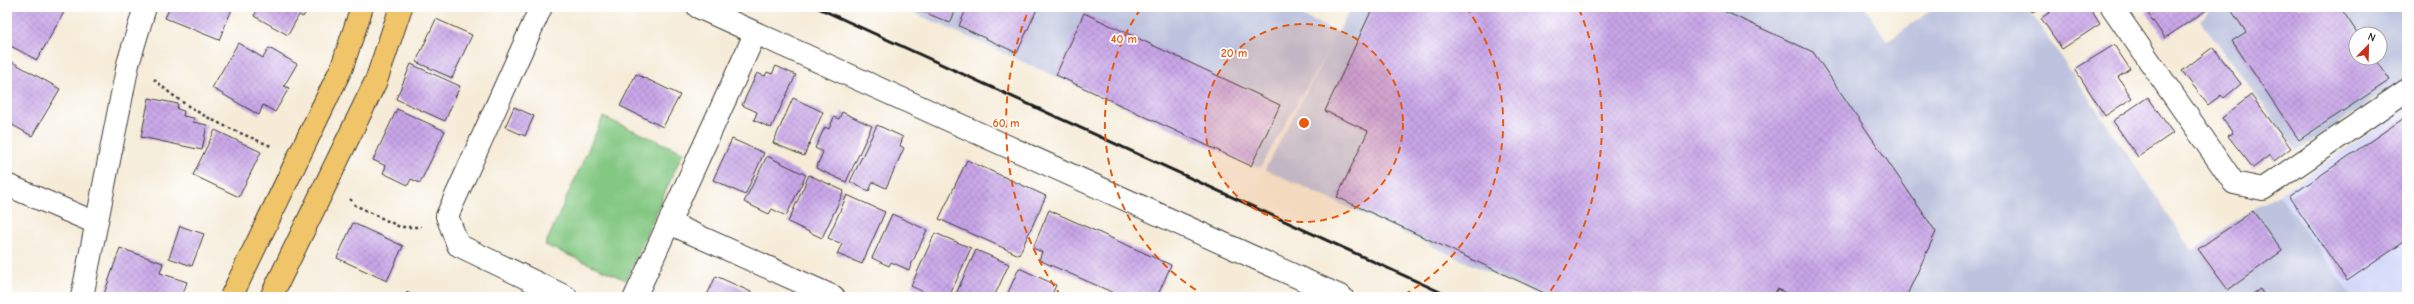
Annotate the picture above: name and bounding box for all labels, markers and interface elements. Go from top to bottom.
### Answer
north arrow [2348,26,2388,66]
text: N [2366,30,2378,45]
text: 40 m [1111,32,1137,46]
text: 20 m [1221,46,1247,60]
text: 60 m [993,116,1019,130]
centre of rings [1297,116,1311,130]

